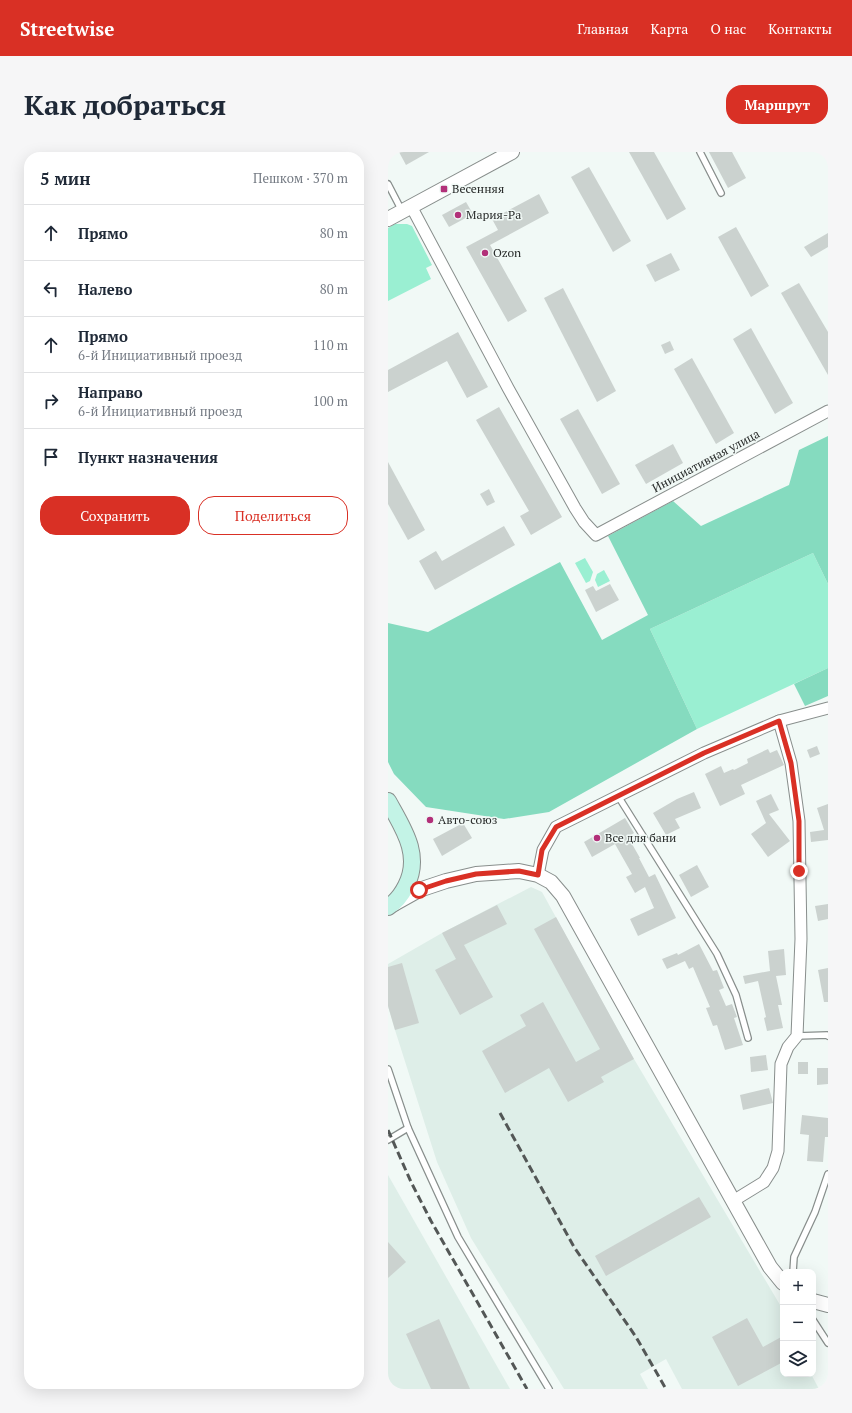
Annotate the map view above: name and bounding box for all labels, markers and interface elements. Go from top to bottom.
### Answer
text: Streetwise [20,16,114,41]
text: Главная [577,19,629,38]
text: Карта [651,19,688,38]
text: О нас [710,19,746,38]
text: Контакты [768,19,832,38]
button: Маршрут [726,85,828,124]
text: Как добраться [24,86,226,123]
text: 5 мин [40,167,90,190]
text: Пешком · 370 m [253,169,348,187]
place label: Весенняя [452,181,504,196]
marker: Весенняя [439,184,449,194]
place label: Мария-Ра [466,207,521,222]
marker: Мария-Ра [453,210,463,220]
icon: ahead [40,222,62,244]
text: Прямо [78,223,128,243]
text: 80 m [320,224,348,242]
place label: Ozon [493,245,521,260]
marker: Ozon [480,248,490,258]
icon: left [40,278,62,300]
text: Налево [78,279,132,299]
text: 80 m [320,280,348,298]
text: Прямо [78,326,128,346]
icon: ahead [40,334,62,356]
text: 110 m [313,336,348,354]
text: 6-й Инициативный проезд [78,346,242,364]
text: Направо [78,382,143,402]
icon: right [40,390,62,412]
text: 100 m [313,392,348,410]
text: 6-й Инициативный проезд [78,402,242,420]
street label: Инициативная улица [649,426,762,495]
icon: arrive [40,446,62,468]
text: Пункт назначения [78,447,218,467]
button: Сохранить [40,496,190,535]
button: Поделиться [198,496,348,535]
place label: Авто-союз [438,812,498,827]
marker: Авто-союз [425,815,435,825]
place label: Все для бани [605,830,676,845]
marker: Все для бани [592,833,602,843]
route end [790,862,808,880]
route start [410,881,428,899]
map controls [780,1269,816,1377]
button: + [780,1269,816,1305]
button: − [780,1305,816,1341]
button: layers [780,1341,816,1377]

